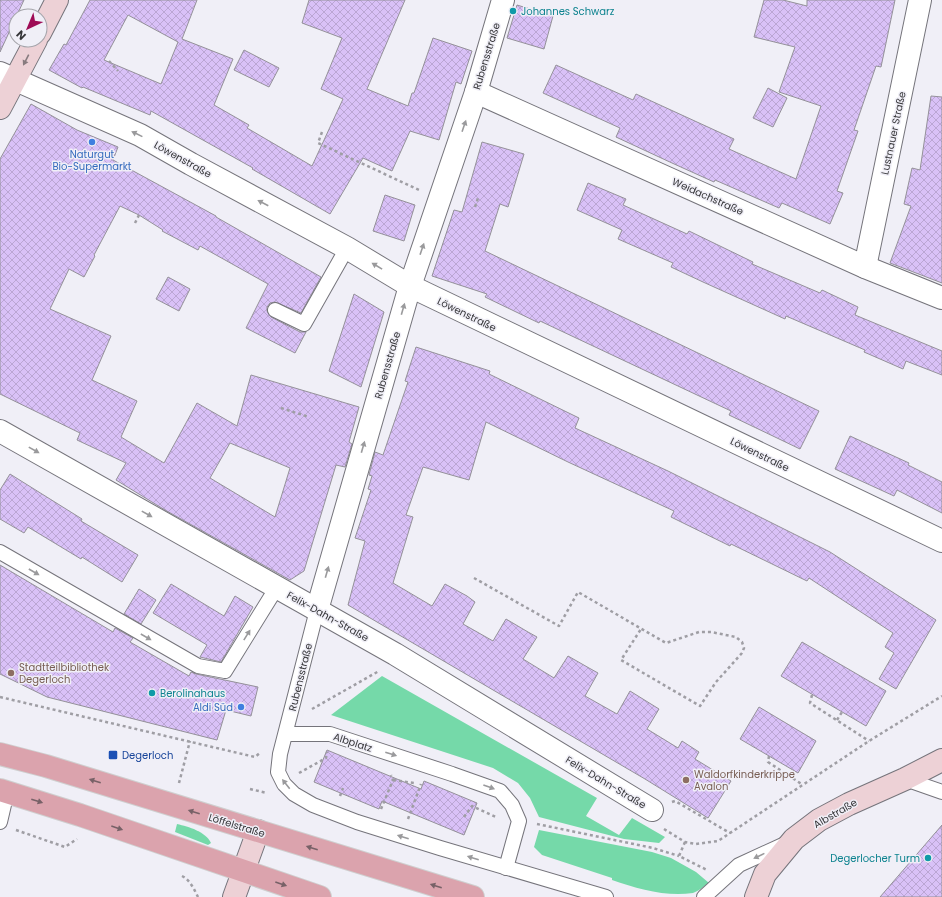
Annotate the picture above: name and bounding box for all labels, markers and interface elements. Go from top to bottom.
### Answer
place label: Johannes Schwarz [521,4,615,19]
marker: Johannes Schwarz [508,6,518,16]
north arrow [8,8,48,48]
street label: Rubensstraße [469,21,504,92]
text: N [13,27,30,44]
one-way arrow [22,54,29,66]
street label: Lustnauer Straße [877,90,910,176]
one-way arrow [461,120,467,132]
one-way arrow [131,131,143,137]
marker: Naturgut Bio-Supermarkt [87,137,97,147]
street label: Löwenstraße [151,137,214,181]
place label: Naturgut Bio-Supermarkt [52,147,132,174]
street label: Weidachstraße [670,174,746,219]
one-way arrow [257,199,269,206]
one-way arrow [419,243,425,255]
one-way arrow [371,262,383,269]
street label: Löwenstraße [435,294,499,335]
one-way arrow [400,303,406,315]
street label: Rubensstraße [371,330,404,401]
street label: Löwenstraße [728,434,792,475]
one-way arrow [360,441,366,453]
one-way arrow [28,447,40,453]
one-way arrow [141,511,153,517]
one-way arrow [324,566,330,578]
one-way arrow [28,568,40,575]
street label: Felix-Dahn-Straße [284,588,371,645]
one-way arrow [244,629,251,640]
one-way arrow [140,633,152,640]
street label: Rubensstraße [285,642,316,713]
place label: Stadtteilbibliothek Degerloch [19,660,110,687]
marker: Stadtteilbibliothek Degerloch [6,668,16,678]
place label: Berolinahaus [160,686,225,701]
marker: Berolinahaus [147,688,157,698]
place label: Aldi Süd [193,700,233,715]
marker: Aldi Süd [236,702,246,712]
street label: Albplatz [331,729,375,756]
place label: Degerloch [122,748,173,763]
marker: Degerloch [107,749,119,761]
one-way arrow [386,751,398,757]
street label: Felix-Dahn-Straße [563,752,649,812]
place label: Waldorfkinderkrippe Avalon [694,767,795,794]
marker: Waldorfkinderkrippe Avalon [681,775,691,785]
one-way arrow [89,778,101,784]
one-way arrow [282,779,290,790]
one-way arrow [483,785,495,791]
street label: Albstraße [811,795,860,832]
one-way arrow [31,798,43,804]
one-way arrow [187,809,199,815]
street label: Löffelstraße [207,810,267,841]
one-way arrow [112,825,124,831]
one-way arrow [397,834,409,840]
one-way arrow [305,845,317,851]
place label: Degerlocher Turm [830,851,920,866]
one-way arrow [753,853,765,859]
marker: Degerlocher Turm [923,853,933,863]
one-way arrow [467,855,479,861]
one-way arrow [275,881,287,887]
one-way arrow [430,883,442,889]

